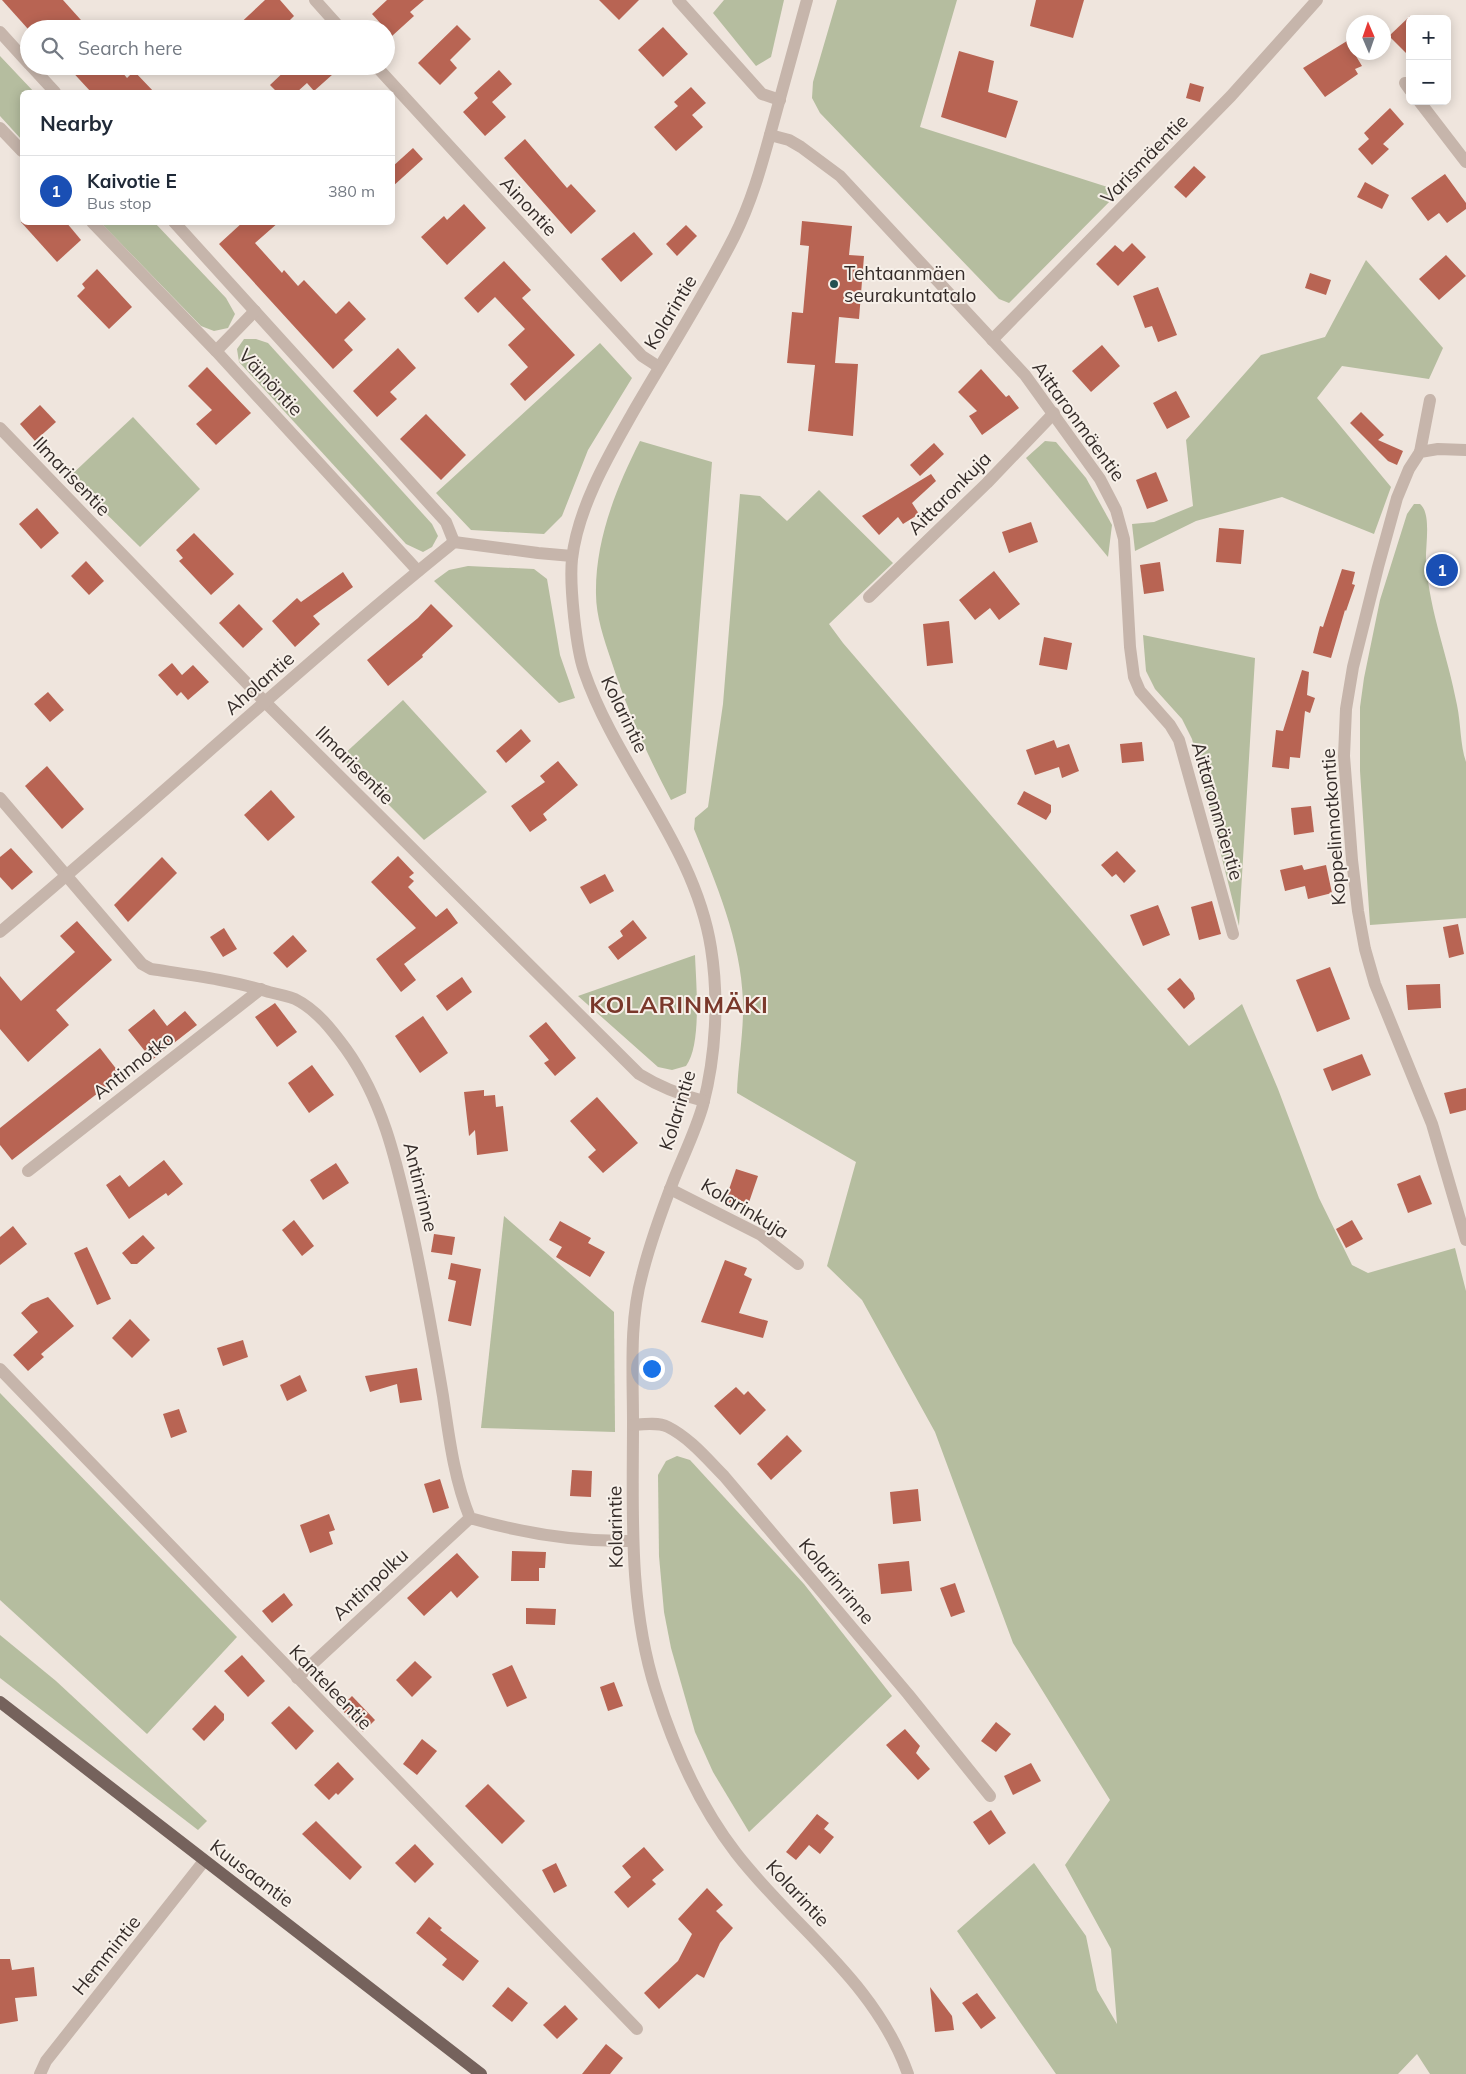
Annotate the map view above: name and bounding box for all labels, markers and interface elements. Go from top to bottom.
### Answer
north arrow [1346,15,1391,60]
map controls [1406,15,1451,105]
button: + [1406,15,1451,60]
search box [20,20,395,75]
icon: search [38,34,66,62]
text: Search here [78,36,182,60]
button: − [1406,60,1451,105]
street label: Varismäentie [1095,109,1193,209]
text: Nearby [40,110,113,136]
text: Kaivotie E [87,169,177,193]
street label: Ainontie [495,171,563,241]
text: 1 [51,181,61,201]
text: 380 m [328,181,375,201]
text: Bus stop [87,193,151,213]
place label: Tehtaanmäen seurakuntatalo [844,261,976,307]
street label: Kolarintie [638,270,702,354]
marker: Tehtaanmäen seurakuntatalo [828,278,840,290]
street label: Väinöntie [234,343,308,421]
street label: Aittaronmäentie [1027,356,1131,486]
street label: Ilmarisentie [28,431,116,521]
street label: Aittaronkuja [902,446,996,540]
pin: 1 [1426,551,1458,589]
street label: Aholantie [219,646,299,720]
street label: Kolarintie [596,672,654,756]
street label: Ilmarisentie [311,721,399,809]
street label: Aittaronmäentie [1187,739,1249,883]
street label: Koppelinnotkontie [1316,748,1350,906]
district label: KOLARINMÄKI [589,989,769,1019]
street label: Antinnotko [88,1026,178,1104]
street label: Kolarintie [653,1067,701,1153]
street label: Antinrinne [398,1140,444,1234]
street label: Kolarinkuja [697,1173,793,1243]
your location [639,1356,665,1382]
street label: Kolarintie [602,1485,628,1569]
street label: Kolarinrinne [794,1533,880,1629]
street label: Antinpolku [327,1543,413,1625]
street label: Kanteleentie [284,1639,378,1735]
street label: Kuusaantie [205,1834,299,1912]
street label: Kolarintie [761,1855,835,1931]
street label: Hemmintie [67,1910,145,2000]

